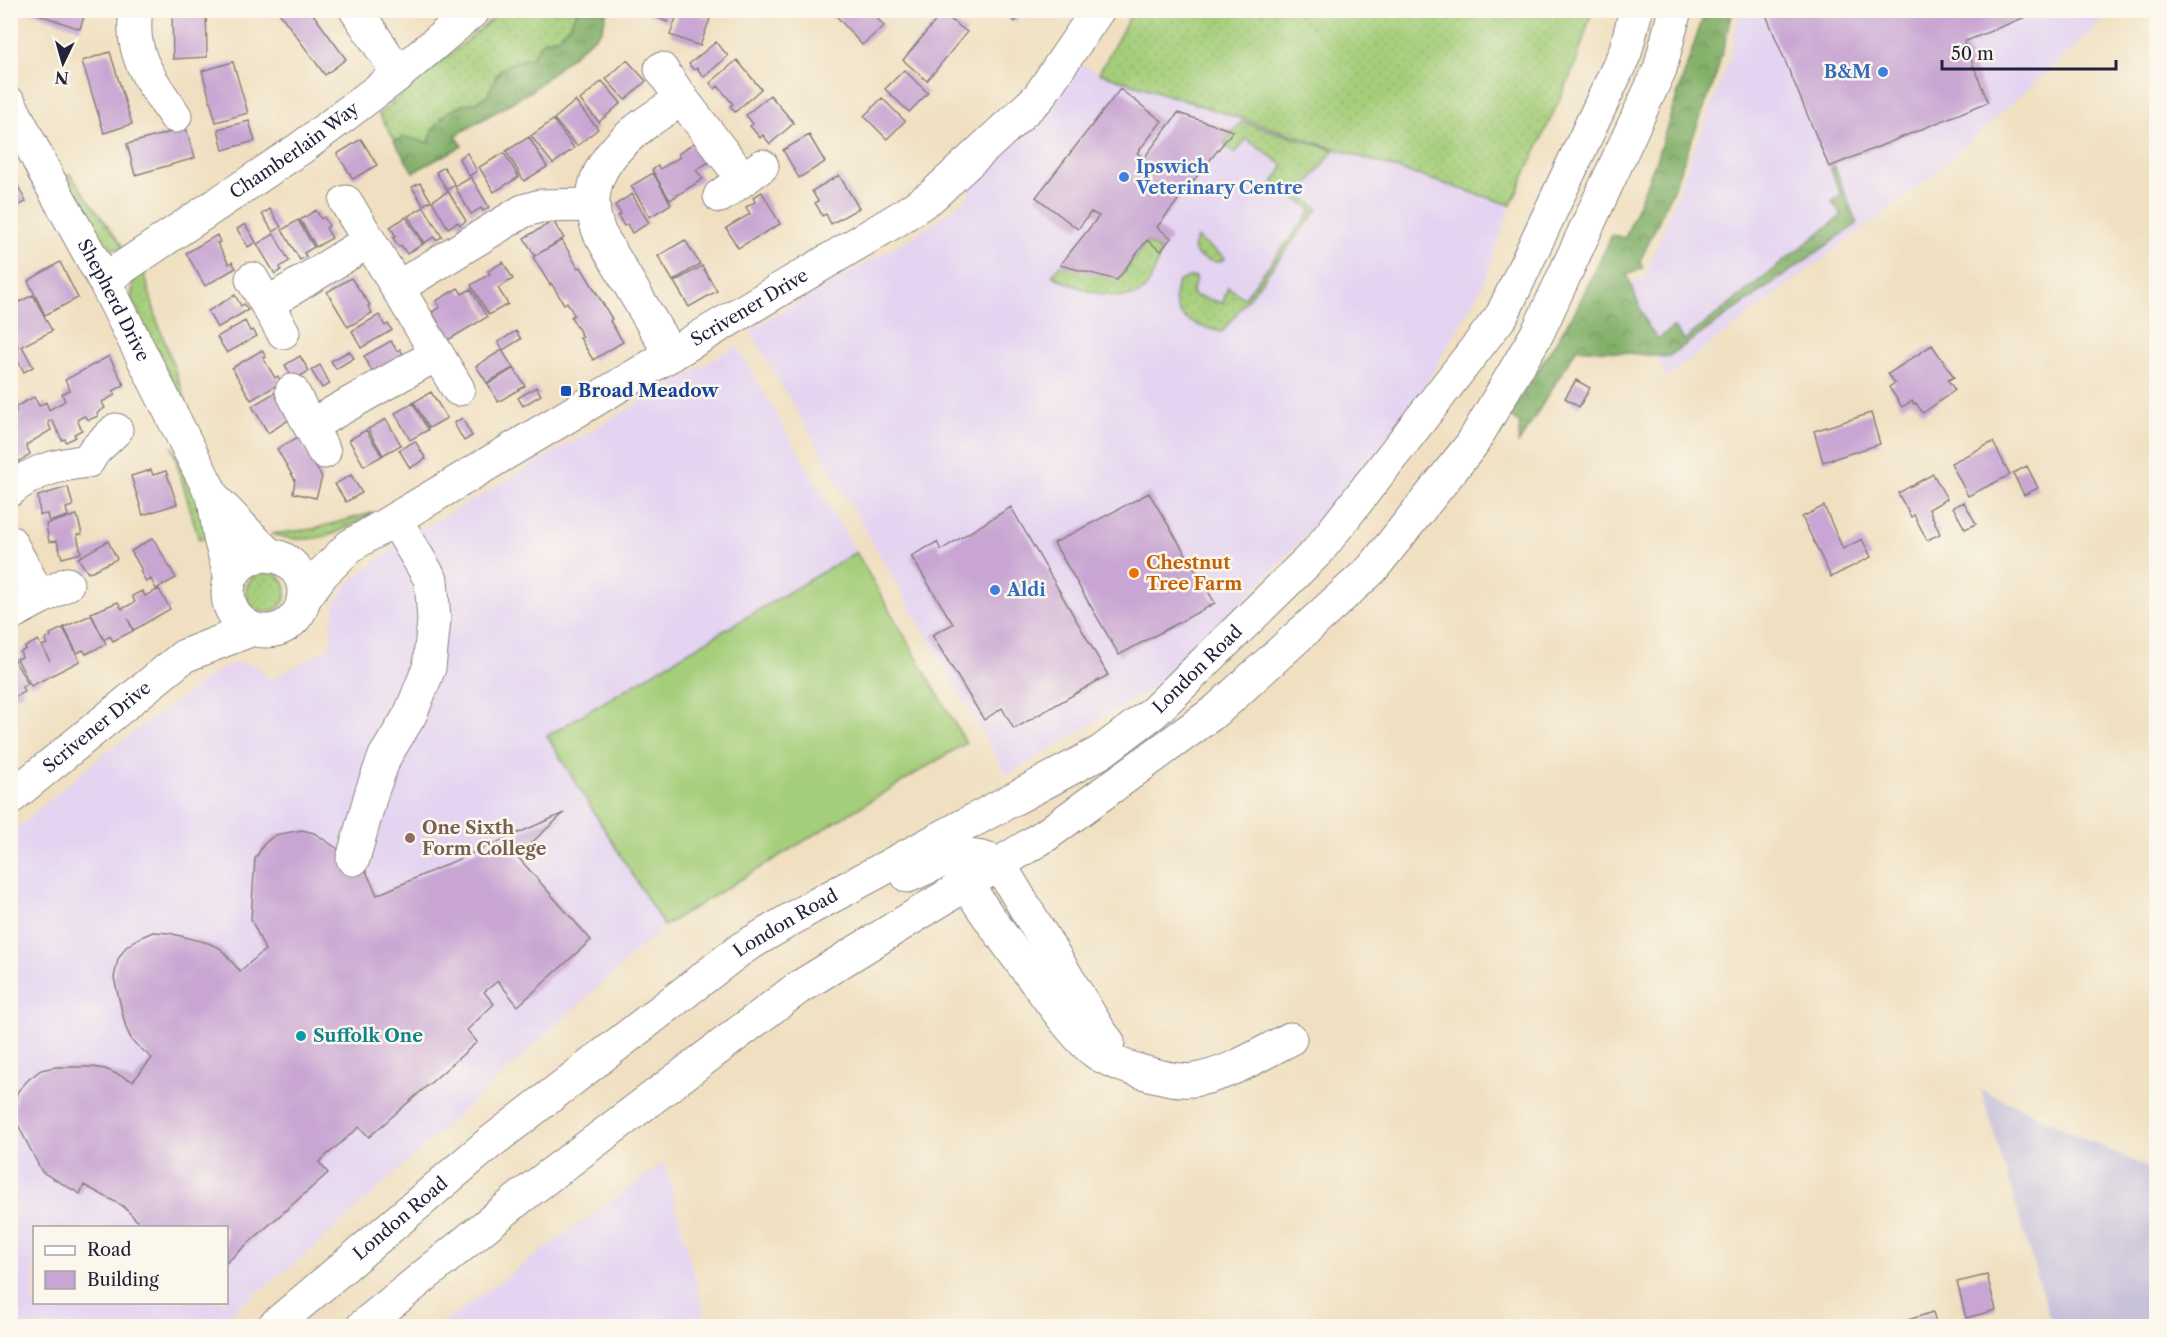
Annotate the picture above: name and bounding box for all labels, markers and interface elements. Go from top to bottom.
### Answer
north arrow [33,33,93,93]
scale bar [1942,33,2116,71]
text: 50 m [1951,43,1994,65]
place label: B&M [1824,61,1871,83]
marker: B&M [1876,65,1890,79]
text: N [54,67,69,89]
street label: Chamberlain Way [225,97,364,204]
place label: Ipswich Veterinary Centre [1135,156,1303,199]
marker: Ipswich Veterinary Centre [1117,170,1131,184]
street label: Shepherd Drive [73,235,154,365]
street label: Scrivener Drive [687,264,812,351]
place label: Broad Meadow [578,380,719,402]
marker: Broad Meadow [559,384,573,398]
place label: Chestnut Tree Farm [1146,552,1242,595]
marker: Chestnut Tree Farm [1127,566,1141,580]
place label: Aldi [1006,579,1046,601]
marker: Aldi [988,583,1002,597]
street label: London Road [1148,621,1247,718]
street label: Scrivener Drive [38,677,155,778]
place label: One Sixth Form College [422,817,547,860]
marker: One Sixth Form College [403,831,417,845]
street label: London Road [729,884,841,962]
place label: Suffolk One [313,1025,423,1047]
marker: Suffolk One [294,1029,308,1043]
street label: London Road [349,1172,452,1265]
legend [33,1226,228,1304]
text: Road [87,1239,132,1261]
text: Building [87,1269,159,1291]

